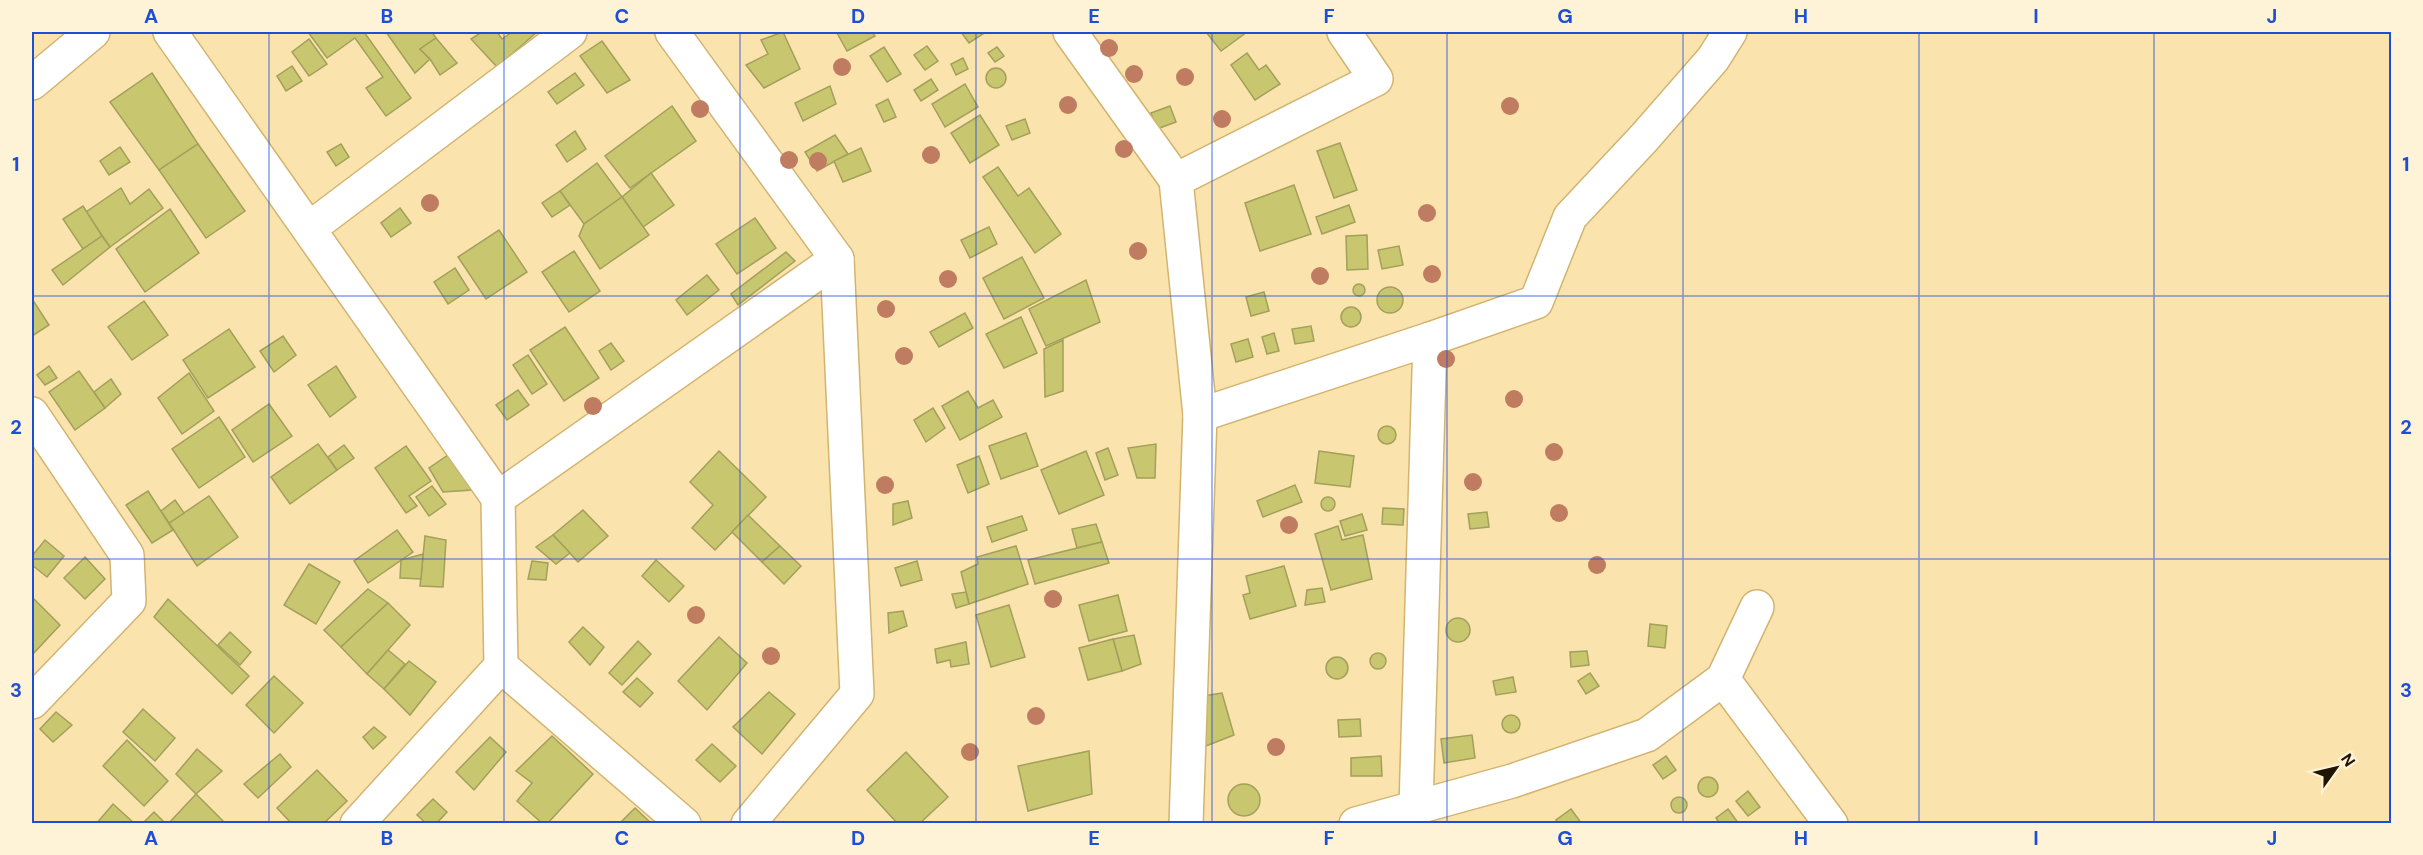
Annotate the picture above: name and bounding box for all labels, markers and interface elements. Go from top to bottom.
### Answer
text: A [144,3,158,29]
text: B [381,3,393,29]
text: C [615,3,629,29]
text: D [851,3,865,29]
text: E [1088,3,1100,29]
text: F [1323,3,1335,29]
text: G [1557,3,1573,29]
text: H [1794,3,1808,29]
text: I [2033,3,2039,29]
text: J [2267,3,2277,29]
text: 1 [12,151,20,177]
text: 1 [2402,151,2410,177]
text: 2 [10,414,22,440]
text: 2 [2400,414,2412,440]
text: 3 [10,677,22,703]
text: 3 [2400,677,2412,703]
north arrow [2306,738,2366,798]
text: N [2336,749,2360,771]
text: A [144,825,158,851]
text: B [381,825,393,851]
text: C [615,825,629,851]
text: D [851,825,865,851]
text: E [1088,825,1100,851]
text: F [1323,825,1335,851]
text: G [1557,825,1573,851]
text: H [1794,825,1808,851]
text: I [2033,825,2039,851]
text: J [2267,825,2277,851]

